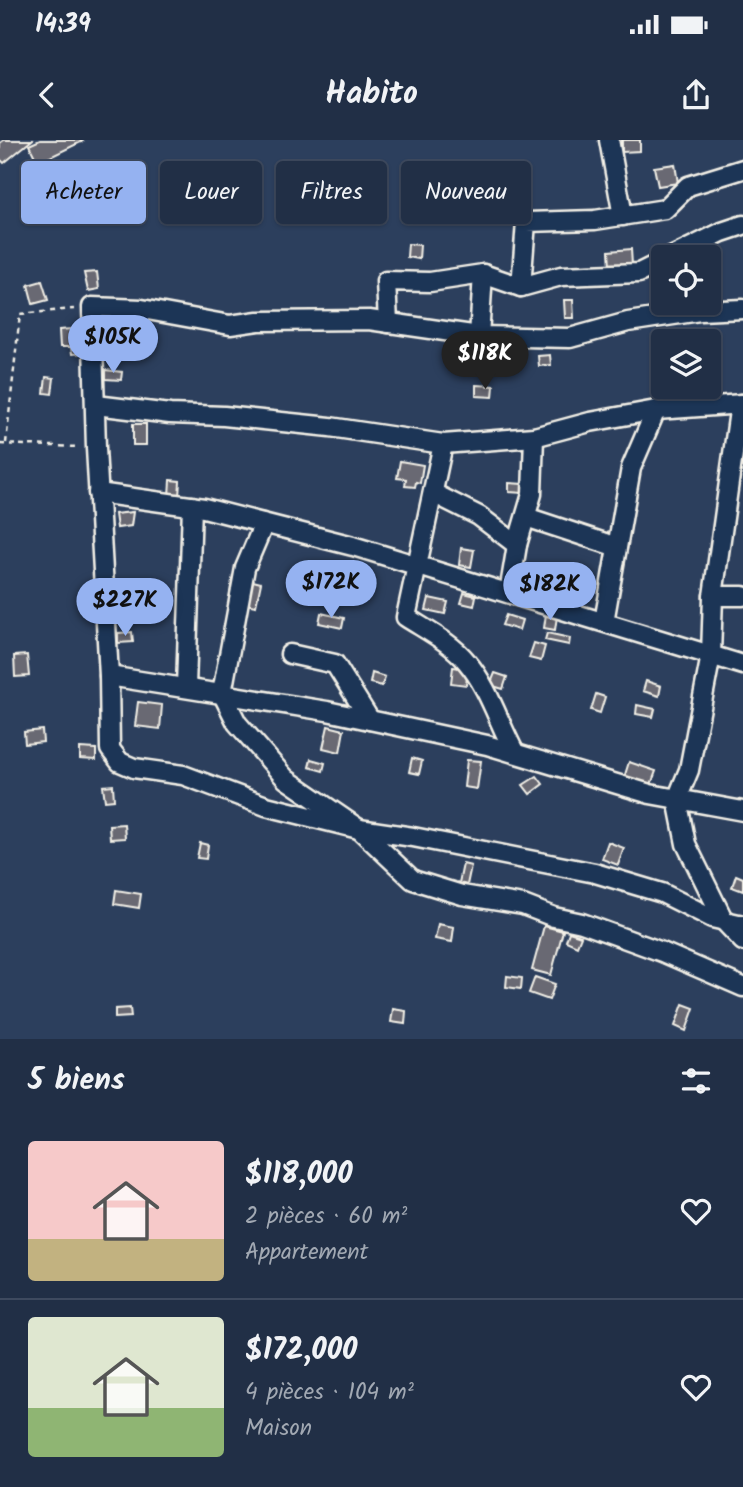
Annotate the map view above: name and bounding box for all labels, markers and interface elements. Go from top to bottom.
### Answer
text: 14:39 [35,4,91,46]
text: Habito [325,69,418,120]
icon: back [28,76,66,114]
icon: share [677,76,715,114]
chip: Acheter [21,161,146,224]
chip: Louer [160,161,262,224]
chip: Filtres [276,161,387,224]
chip: Nouveau [401,161,531,224]
map controls [651,245,721,399]
button: locate [651,245,721,315]
pin: $105K [64,316,162,375]
text: $105K [84,320,142,356]
button: layers [651,329,721,399]
pin: $118K [436,331,534,391]
text: $118K [458,336,512,372]
pin: $172K [282,560,380,620]
pin: $182K [501,562,599,622]
text: $172K [302,565,360,601]
text: $182K [519,567,581,603]
pin: $227K [76,578,174,638]
text: $227K [92,583,158,619]
text: 5 biens [28,1057,125,1105]
icon: filters [677,1062,715,1100]
text: $118,000 [245,1151,353,1199]
icon: home [84,1169,168,1253]
icon: heart [677,1192,715,1230]
text: 2 pièces · 60 m² [245,1199,407,1235]
text: Appartement [245,1235,368,1271]
text: $172,000 [245,1327,358,1375]
icon: home [84,1345,168,1429]
icon: heart [677,1368,715,1406]
text: 4 pièces · 104 m² [245,1375,414,1411]
text: Maison [245,1411,312,1447]

